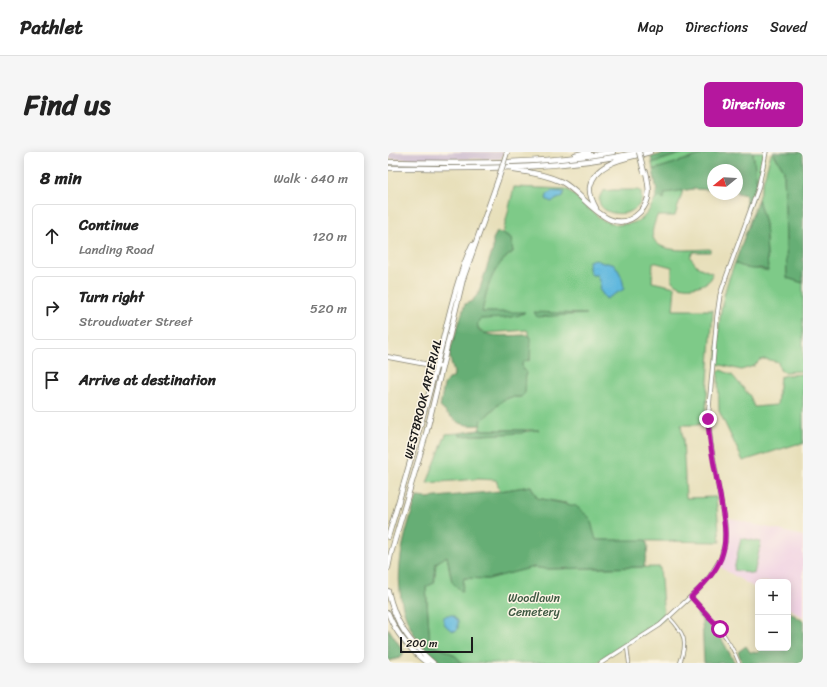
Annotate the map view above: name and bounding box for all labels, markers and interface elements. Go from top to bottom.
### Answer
text: Pathlet [20,11,83,44]
text: Map [637,15,663,40]
text: Directions [685,15,748,40]
text: Saved [770,15,807,40]
text: Find us [24,80,111,129]
button: Directions [704,82,803,127]
text: 8 min [40,163,82,193]
north arrow [707,164,743,200]
text: Walk · 640 m [274,167,348,190]
text: Continue [79,212,139,238]
icon: ahead [41,225,63,247]
text: 120 m [312,225,347,248]
text: Landing Road [79,238,154,261]
text: Turn right [79,284,144,310]
icon: right [41,297,63,319]
text: 520 m [310,297,347,320]
text: Stroudwater Street [79,310,193,333]
street label: WESTBROOK ARTERIAL [397,336,449,461]
text: Arrive at destination [79,367,216,393]
icon: arrive [41,369,63,391]
route end [699,410,717,428]
map controls [755,579,791,651]
button: + [755,579,791,615]
park label: Woodlawn Cemetery [508,587,561,623]
button: − [755,615,791,651]
route start [711,620,729,638]
text: 200 m [406,634,438,653]
scale bar [400,635,473,654]

